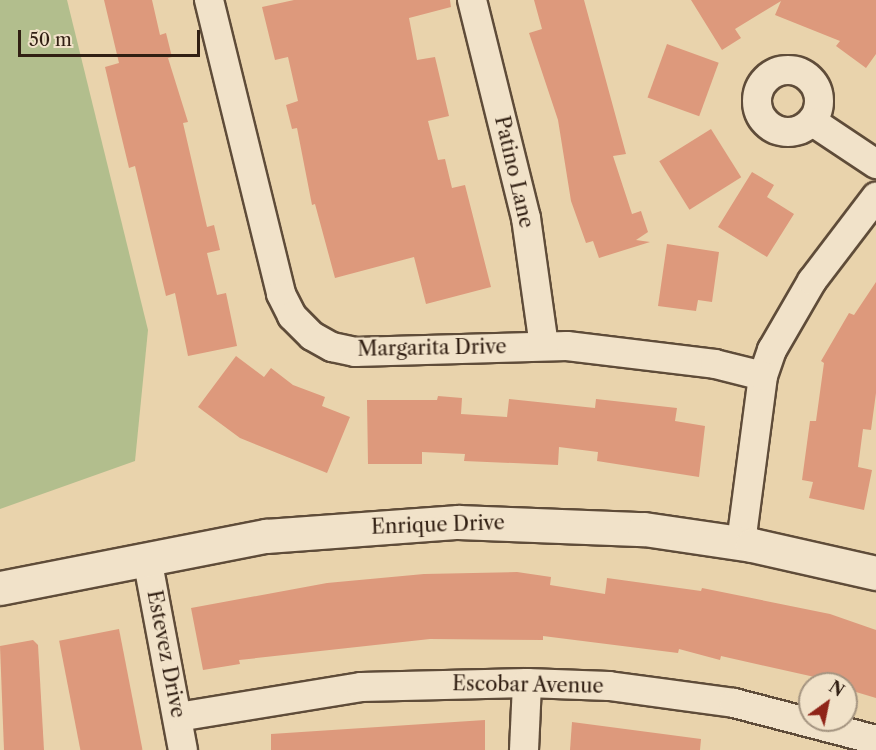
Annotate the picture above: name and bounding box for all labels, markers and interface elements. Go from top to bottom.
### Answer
scale bar [21,18,202,56]
text: 50 m [29,29,72,51]
street label: Patino Lane [489,114,539,230]
street label: Margarita Drive [357,335,507,361]
street label: Enrique Drive [371,511,505,539]
street label: Estevez Drive [142,588,190,720]
street label: Escobar Avenue [451,672,605,698]
north arrow [798,672,858,732]
text: N [825,676,848,701]

